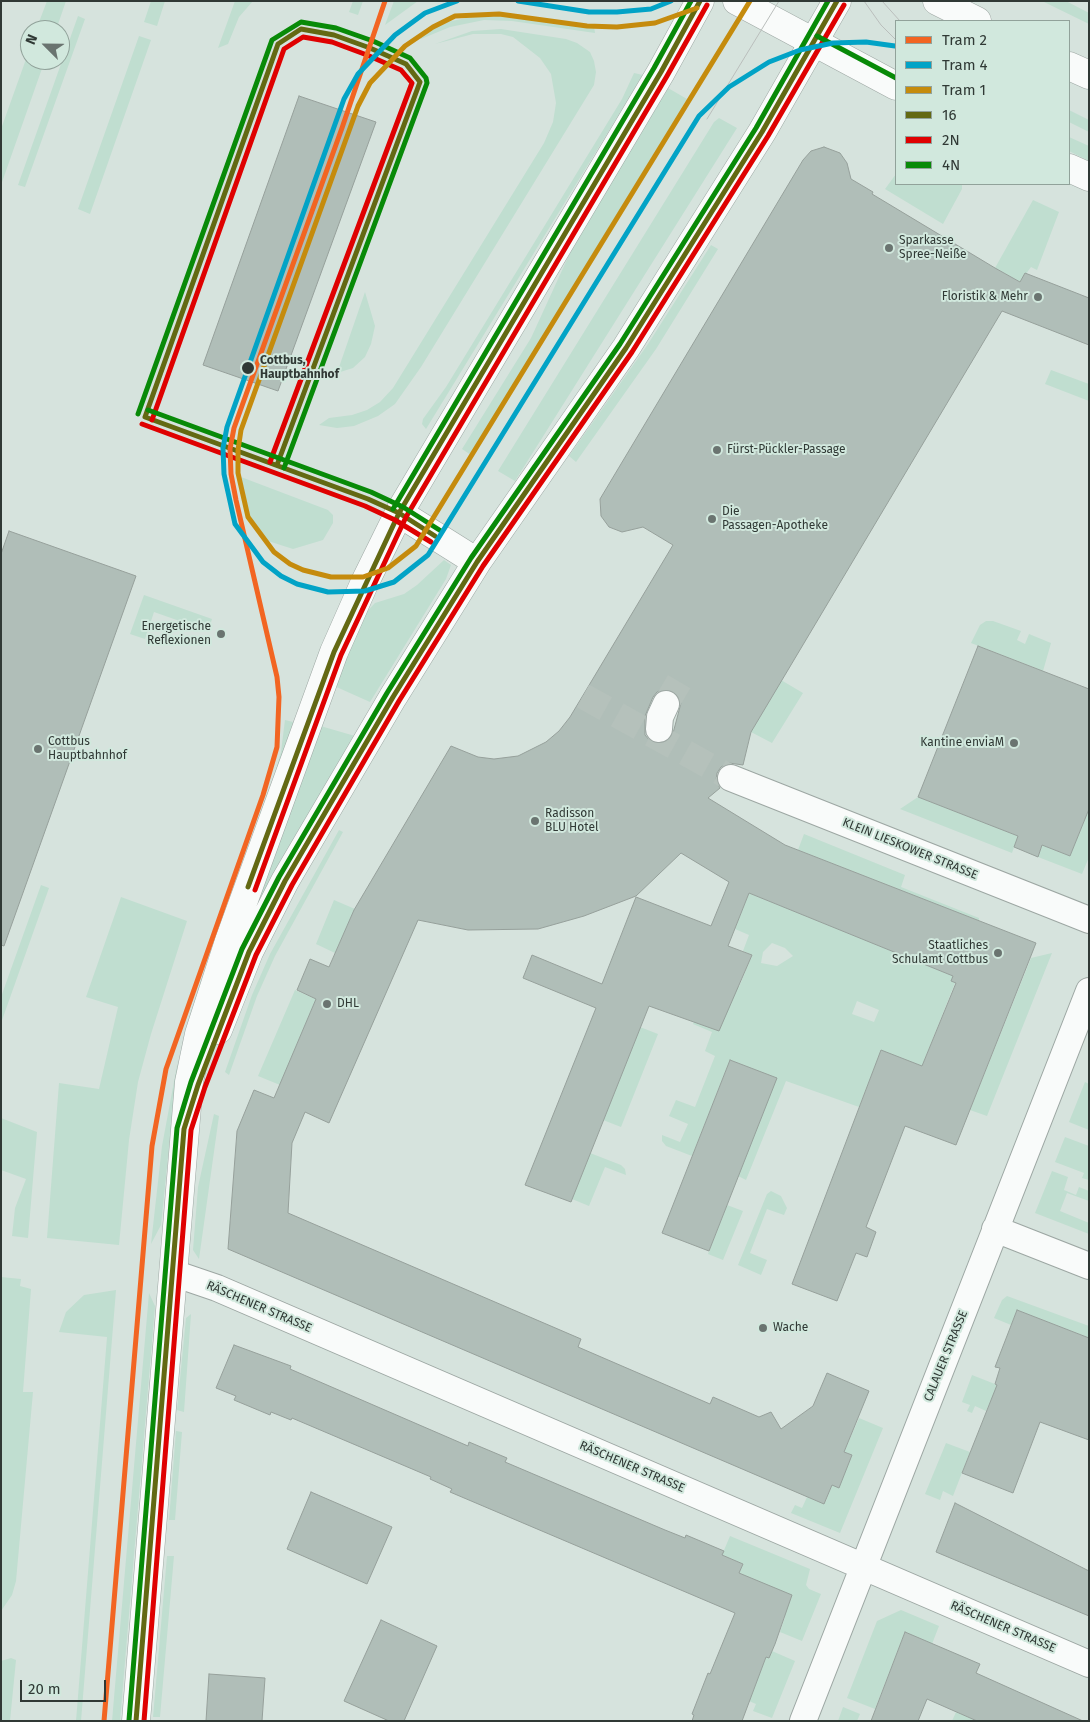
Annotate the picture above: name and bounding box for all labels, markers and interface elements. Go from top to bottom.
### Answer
north arrow [20,20,70,70]
legend [895,20,1070,185]
text: Tram 2 [942,31,987,49]
text: N [22,32,41,47]
text: Tram 4 [942,56,988,74]
text: Tram 1 [942,81,986,99]
text: 16 [942,106,957,124]
text: 2N [942,131,960,149]
text: 4N [942,156,960,174]
place label: Sparkasse Spree-Neiße [899,234,967,262]
marker: Sparkasse Spree-Neiße [883,242,895,254]
place label: Floristik & Mehr [942,290,1028,304]
marker: Floristik & Mehr [1032,291,1044,303]
place label: Cottbus, Hauptbahnhof [260,354,339,382]
marker: Cottbus, Hauptbahnhof [240,360,256,376]
place label: Fürst-Pückler-Passage [727,443,845,457]
marker: Fürst-Pückler-Passage [711,444,723,456]
place label: Die Passagen-Apotheke [722,505,828,533]
marker: Die Passagen-Apotheke [706,513,718,525]
place label: Energetische Reflexionen [141,620,211,648]
marker: Energetische Reflexionen [215,628,227,640]
place label: Cottbus Hauptbahnhof [48,735,127,763]
place label: Kantine enviaM [920,736,1004,750]
marker: Kantine enviaM [1008,737,1020,749]
marker: Cottbus Hauptbahnhof [32,743,44,755]
place label: Radisson BLU Hotel [545,807,598,835]
marker: Radisson BLU Hotel [529,815,541,827]
street label: KLEIN LIESKOWER STRASSE [840,815,980,883]
place label: Staatliches Schulamt Cottbus [892,939,988,967]
marker: Staatliches Schulamt Cottbus [992,947,1004,959]
place label: DHL [337,997,359,1011]
marker: DHL [321,998,333,1010]
street label: RÄSCHENER STRASSE [204,1278,314,1336]
street label: CALAUER STRASSE [921,1308,971,1404]
place label: Wache [773,1321,808,1335]
marker: Wache [757,1322,769,1334]
street label: RÄSCHENER STRASSE [577,1438,687,1496]
street label: RÄSCHENER STRASSE [948,1598,1058,1656]
scale bar [22,1670,109,1702]
text: 20 m [28,1680,61,1698]

